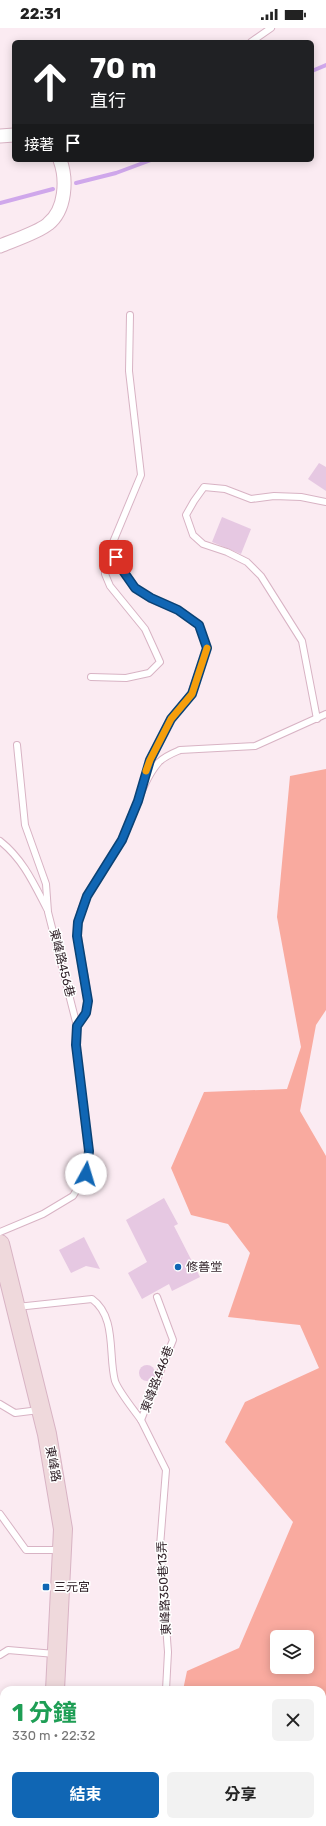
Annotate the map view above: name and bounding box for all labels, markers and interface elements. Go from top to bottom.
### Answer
text: 22:31 [20,5,61,23]
text: 70 m [90,52,157,85]
icon: ahead [24,56,76,108]
text: 直行 [90,90,126,112]
icon: arrive [62,132,84,154]
text: 接著 [24,136,54,154]
pin [99,540,133,574]
icon: arrive [105,546,127,568]
street label: 東峰路456巷 [47,927,77,999]
position arrow [65,1153,107,1195]
place label: 修善堂 [186,1260,222,1274]
marker: 修善堂 [173,1262,183,1272]
street label: 東峰路446巷 [138,1344,176,1414]
street label: 東峰路 [43,1445,63,1483]
street label: 東峰路350巷13弄 [155,1541,173,1635]
place label: 三元宮 [54,1580,90,1594]
marker: 三元宮 [41,1582,51,1592]
map controls [270,1630,314,1674]
button: layers [270,1630,314,1674]
text: 1 分鐘 [12,1699,77,1727]
button: close [272,1699,314,1741]
text: 330 m · 22:32 [12,1728,95,1743]
button: 結束 [12,1772,159,1818]
button: 分享 [167,1772,314,1818]

